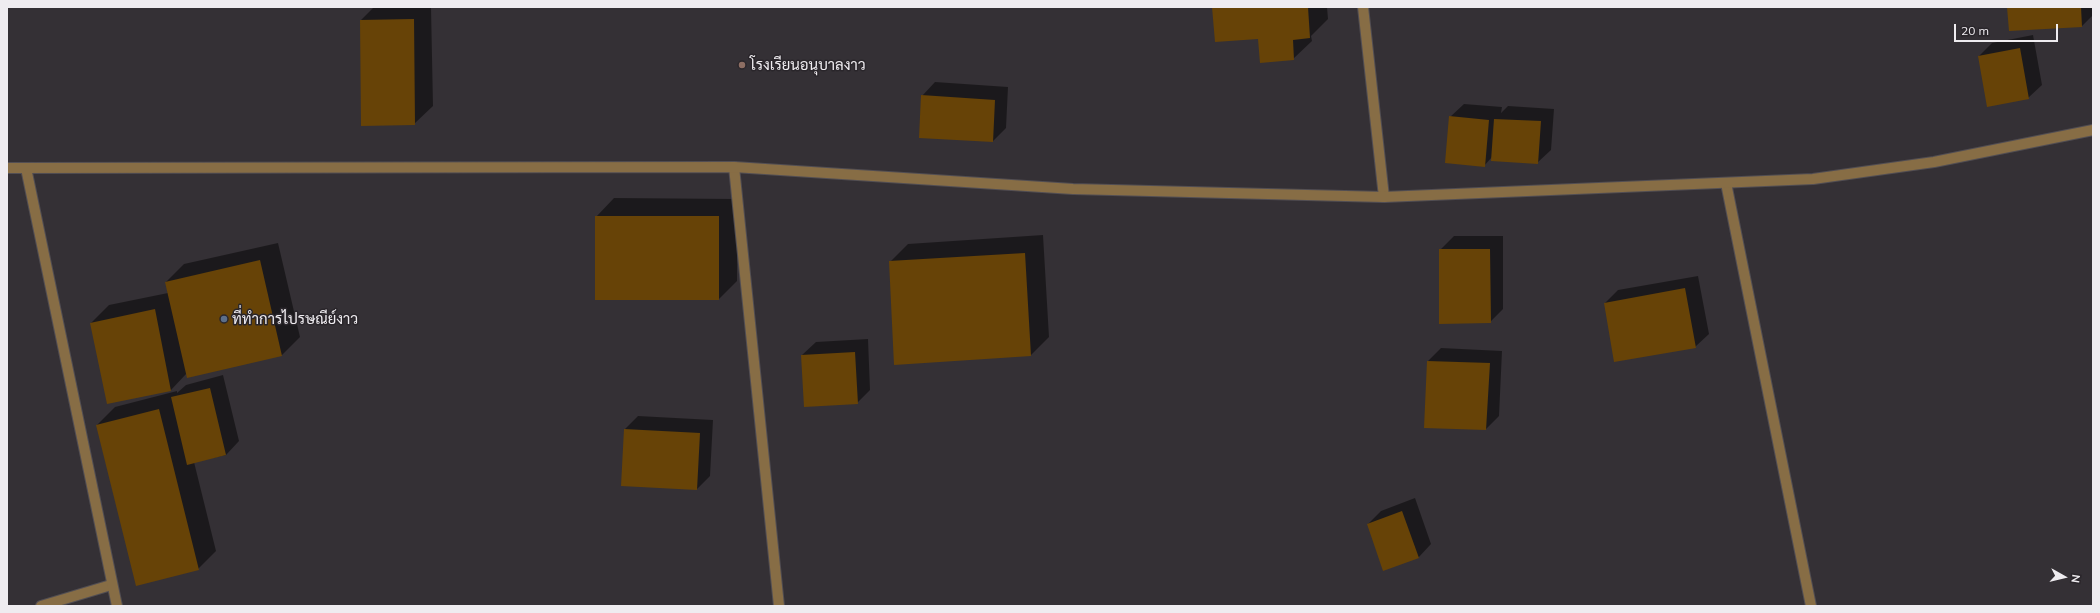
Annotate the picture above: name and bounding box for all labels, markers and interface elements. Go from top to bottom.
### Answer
scale bar [1956,16,2060,42]
text: 20 m [1961,23,1989,38]
place label: โรงเรียนอนุบาลงาว [750,56,866,74]
marker: โรงเรียนอนุบาลงาว [737,60,747,70]
place label: ที่ทำการไปรษณีย์งาว [232,310,358,328]
marker: ที่ทำการไปรษณีย์งาว [219,314,229,324]
north arrow [2044,557,2084,597]
text: N [2068,574,2083,584]

